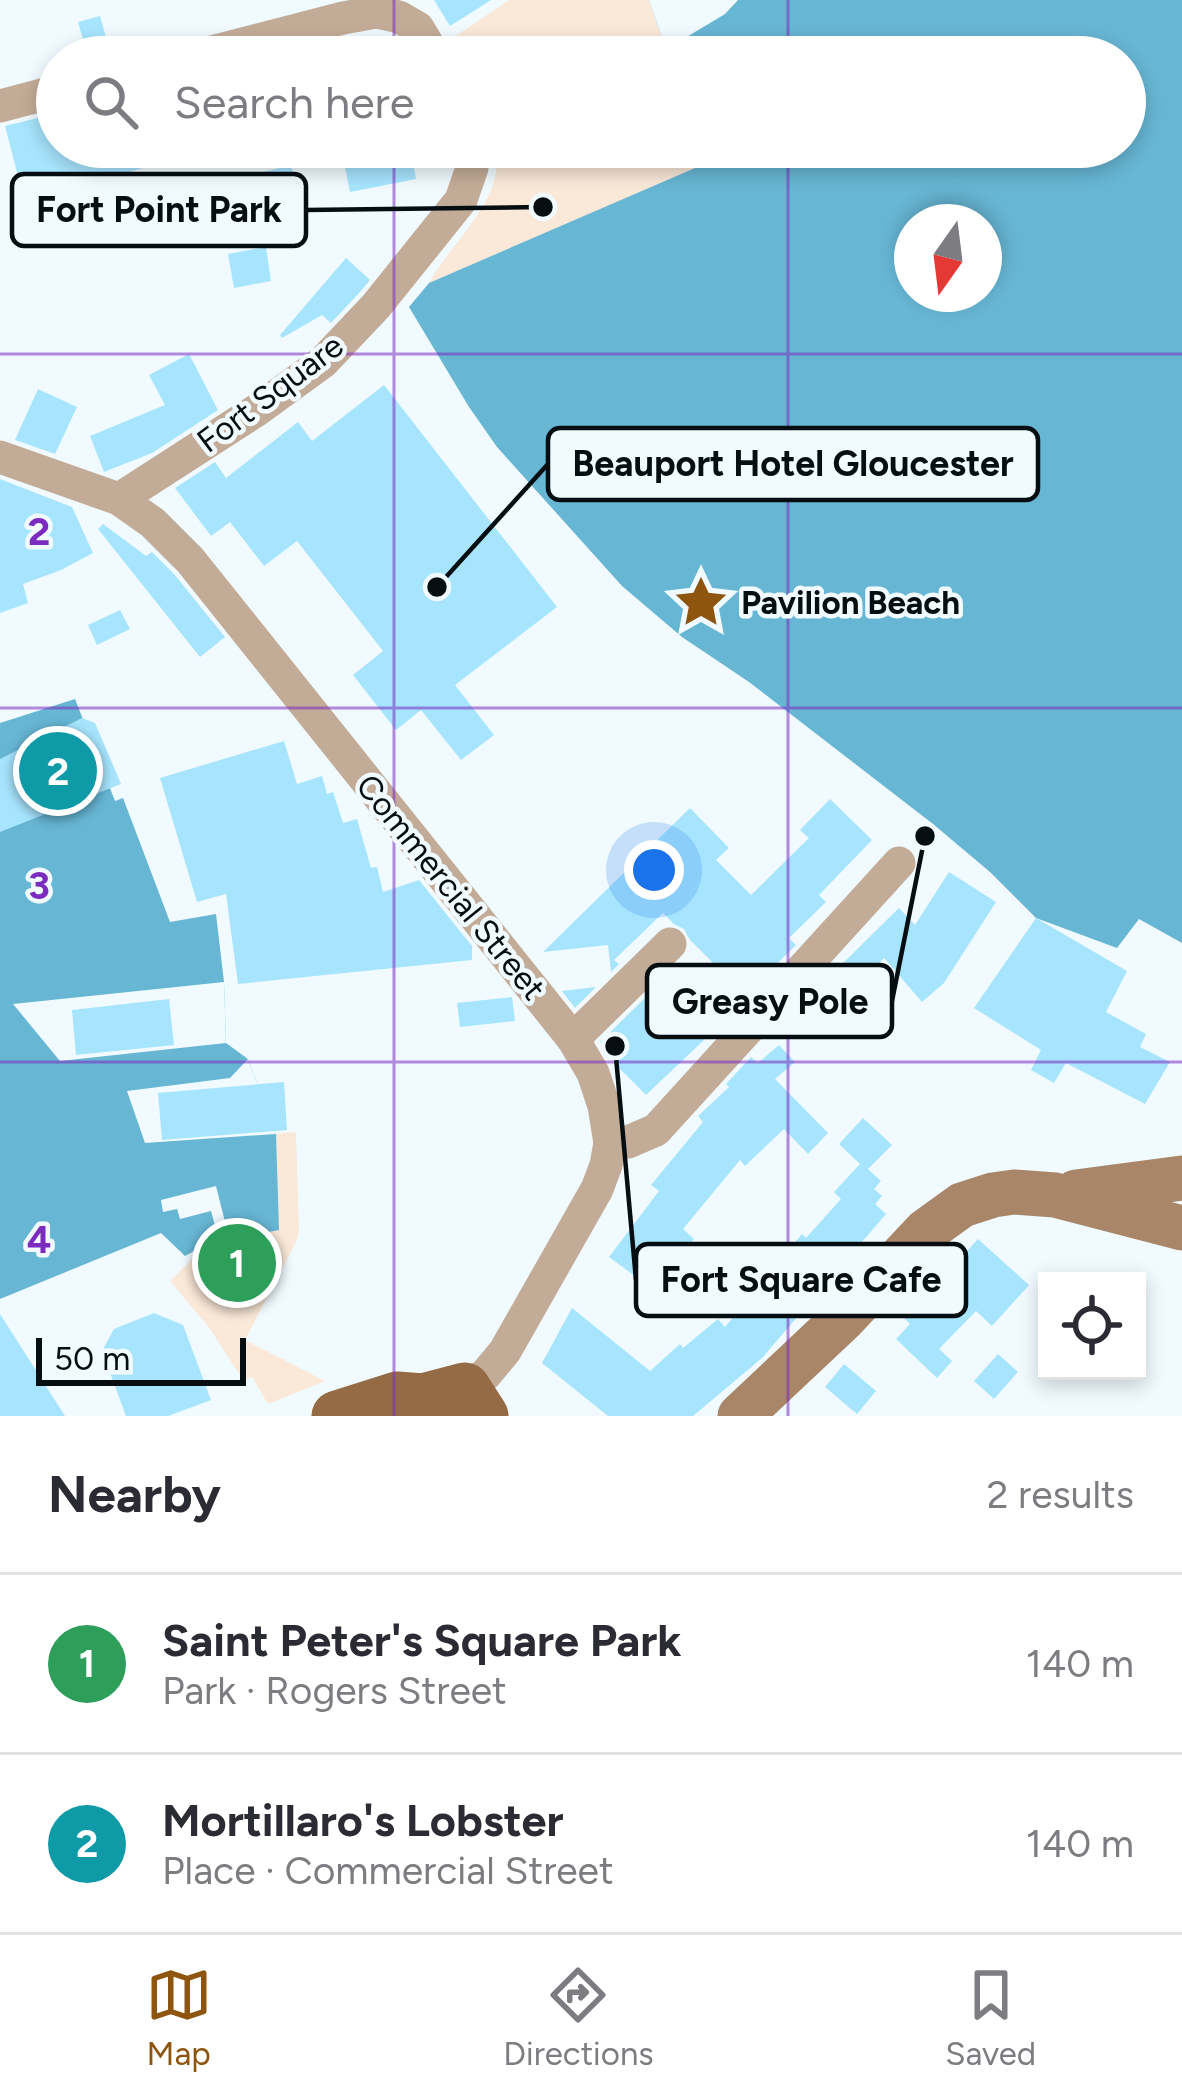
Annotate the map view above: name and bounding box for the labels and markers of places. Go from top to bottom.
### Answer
callout: Fort Point Park [12,174,306,246]
callout: Beauport Hotel Gloucester [548,428,1038,500]
place icon: Pavilion Beach [672,573,730,631]
place label: Pavilion Beach [741,583,960,622]
pin: 2 [19,726,97,816]
callout: Greasy Pole [647,965,892,1037]
pin: 1 [198,1218,276,1308]
callout: Fort Square Cafe [636,1244,966,1316]

